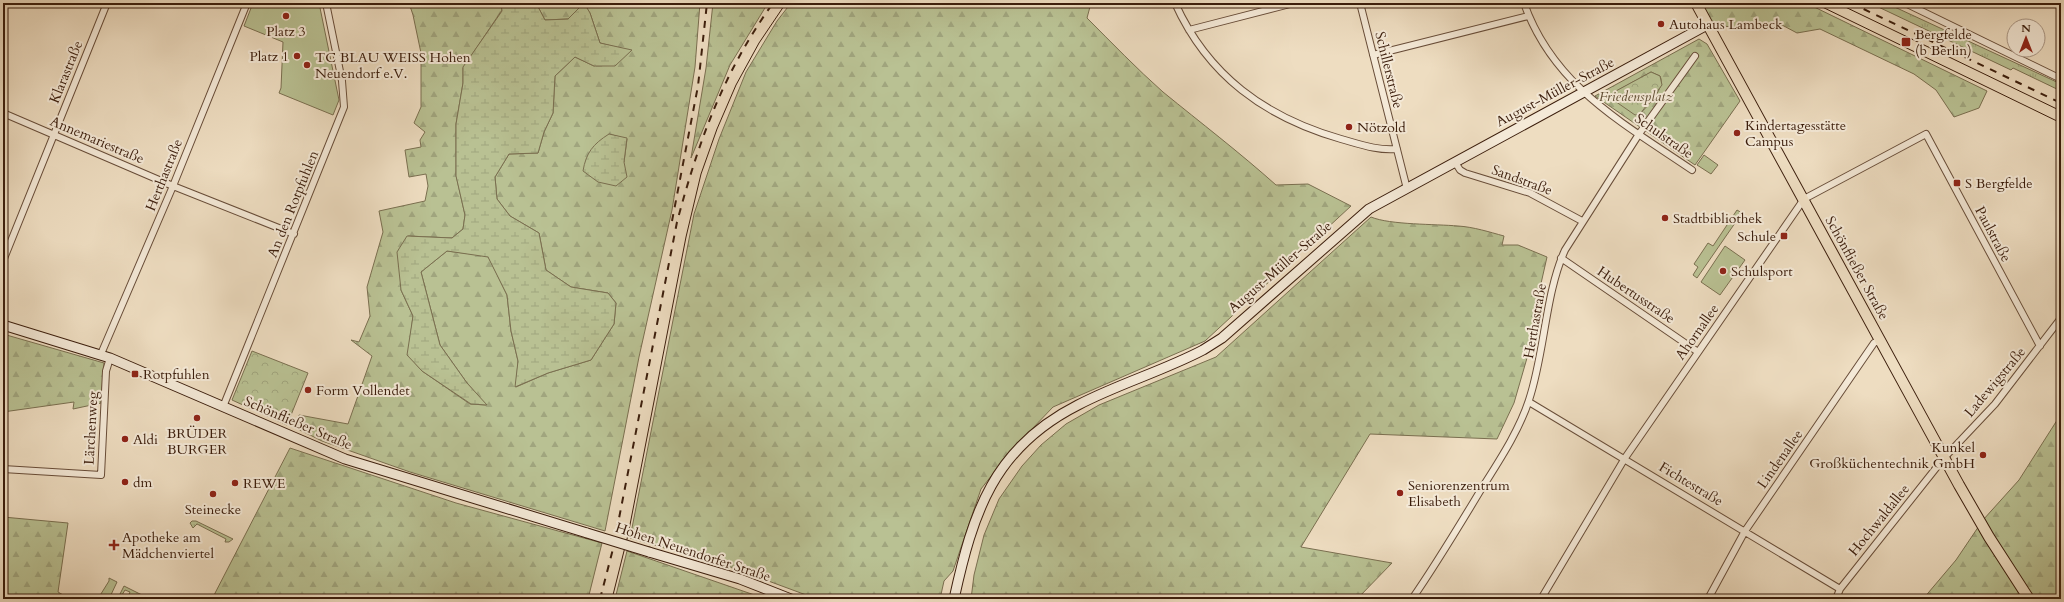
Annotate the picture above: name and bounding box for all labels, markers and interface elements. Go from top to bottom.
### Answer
marker: Platz 3 [281,11,291,21]
place label: Autohaus Lambeck [1669,15,1783,34]
north arrow [2006,18,2046,58]
marker: Autohaus Lambeck [1656,19,1666,29]
text: N [2021,21,2031,36]
place label: Platz 3 [266,22,306,41]
place label: Bergfelde (b Berlin) [1915,25,1972,60]
street label: Schillerstraße [1370,30,1408,110]
marker: Bergfelde (b Berlin) [1900,36,1912,48]
street label: Klarastraße [45,38,87,106]
place label: Platz 1 [250,47,289,66]
place label: TC BLAU WEISS Hohen Neuendorf e.V. [315,48,471,83]
marker: Platz 1 [292,51,302,61]
street label: August-Müller-Straße [1492,53,1618,131]
marker: TC BLAU WEISS Hohen Neuendorf e.V. [302,60,312,70]
park label: Friedensplatz [1599,87,1673,106]
street label: Schulstraße [1631,109,1697,163]
street label: Annemariestraße [47,112,147,168]
place label: Kindertagesstätte Campus [1745,116,1846,151]
place label: Nötzold [1357,118,1406,137]
marker: Nötzold [1344,122,1354,132]
marker: Kindertagesstätte Campus [1732,128,1742,138]
street label: Herthastraße [141,136,187,214]
street label: An den Rotpfuhlen [263,148,323,260]
street label: Sandstraße [1489,160,1555,200]
place label: S Bergfelde [1965,174,2033,193]
marker: S Bergfelde [1952,178,1962,188]
street label: Paulstraße [1970,203,2016,265]
place label: Stadtbibliothek [1673,209,1763,228]
marker: Stadtbibliothek [1660,213,1670,223]
street label: Schönfließer Straße [1821,213,1893,323]
street label: August-Müller-Straße [1224,217,1336,317]
place label: Schule [1737,227,1776,246]
marker: Schule [1779,231,1789,241]
street label: Hubertusstraße [1593,262,1679,328]
place label: Schulsport [1731,262,1793,281]
marker: Schulsport [1718,266,1728,276]
street label: Herthastraße [1519,282,1551,360]
street label: Ahornallee [1671,300,1723,364]
street label: Ladewigstraße [1960,343,2030,421]
place label: Rotpfuhlen [143,365,210,384]
marker: Rotpfuhlen [130,369,140,379]
place label: Form Vollendet [316,381,410,400]
marker: Form Vollendet [303,385,313,395]
street label: Lärchenweg [80,391,102,465]
street label: Schönfließer Straße [241,392,355,454]
marker: BRÜDER BURGER [192,413,202,423]
place label: BRÜDER BURGER [167,424,227,459]
street label: Lindenallee [1753,426,1807,492]
place label: Aldi [133,430,158,449]
marker: Aldi [120,434,130,444]
place label: Kunkel Großküchentechnik GmbH [1809,438,1975,473]
marker: Kunkel Großküchentechnik GmbH [1978,450,1988,460]
street label: Fichtestraße [1655,457,1727,511]
place label: dm [133,473,152,492]
place label: REWE [243,474,286,493]
place label: Seniorenzentrum Elisabeth [1408,476,1510,511]
marker: dm [120,477,130,487]
marker: REWE [230,478,240,488]
street label: Hochwaldallee [1844,480,1914,560]
marker: Seniorenzentrum Elisabeth [1395,488,1405,498]
marker: Steinecke [208,489,218,499]
place label: Steinecke [185,500,241,519]
street label: Hohen Neuendorfer Straße [613,518,773,586]
place label: Apotheke am Mädchenviertel [122,528,214,563]
marker: Apotheke am Mädchenviertel [109,540,119,550]

